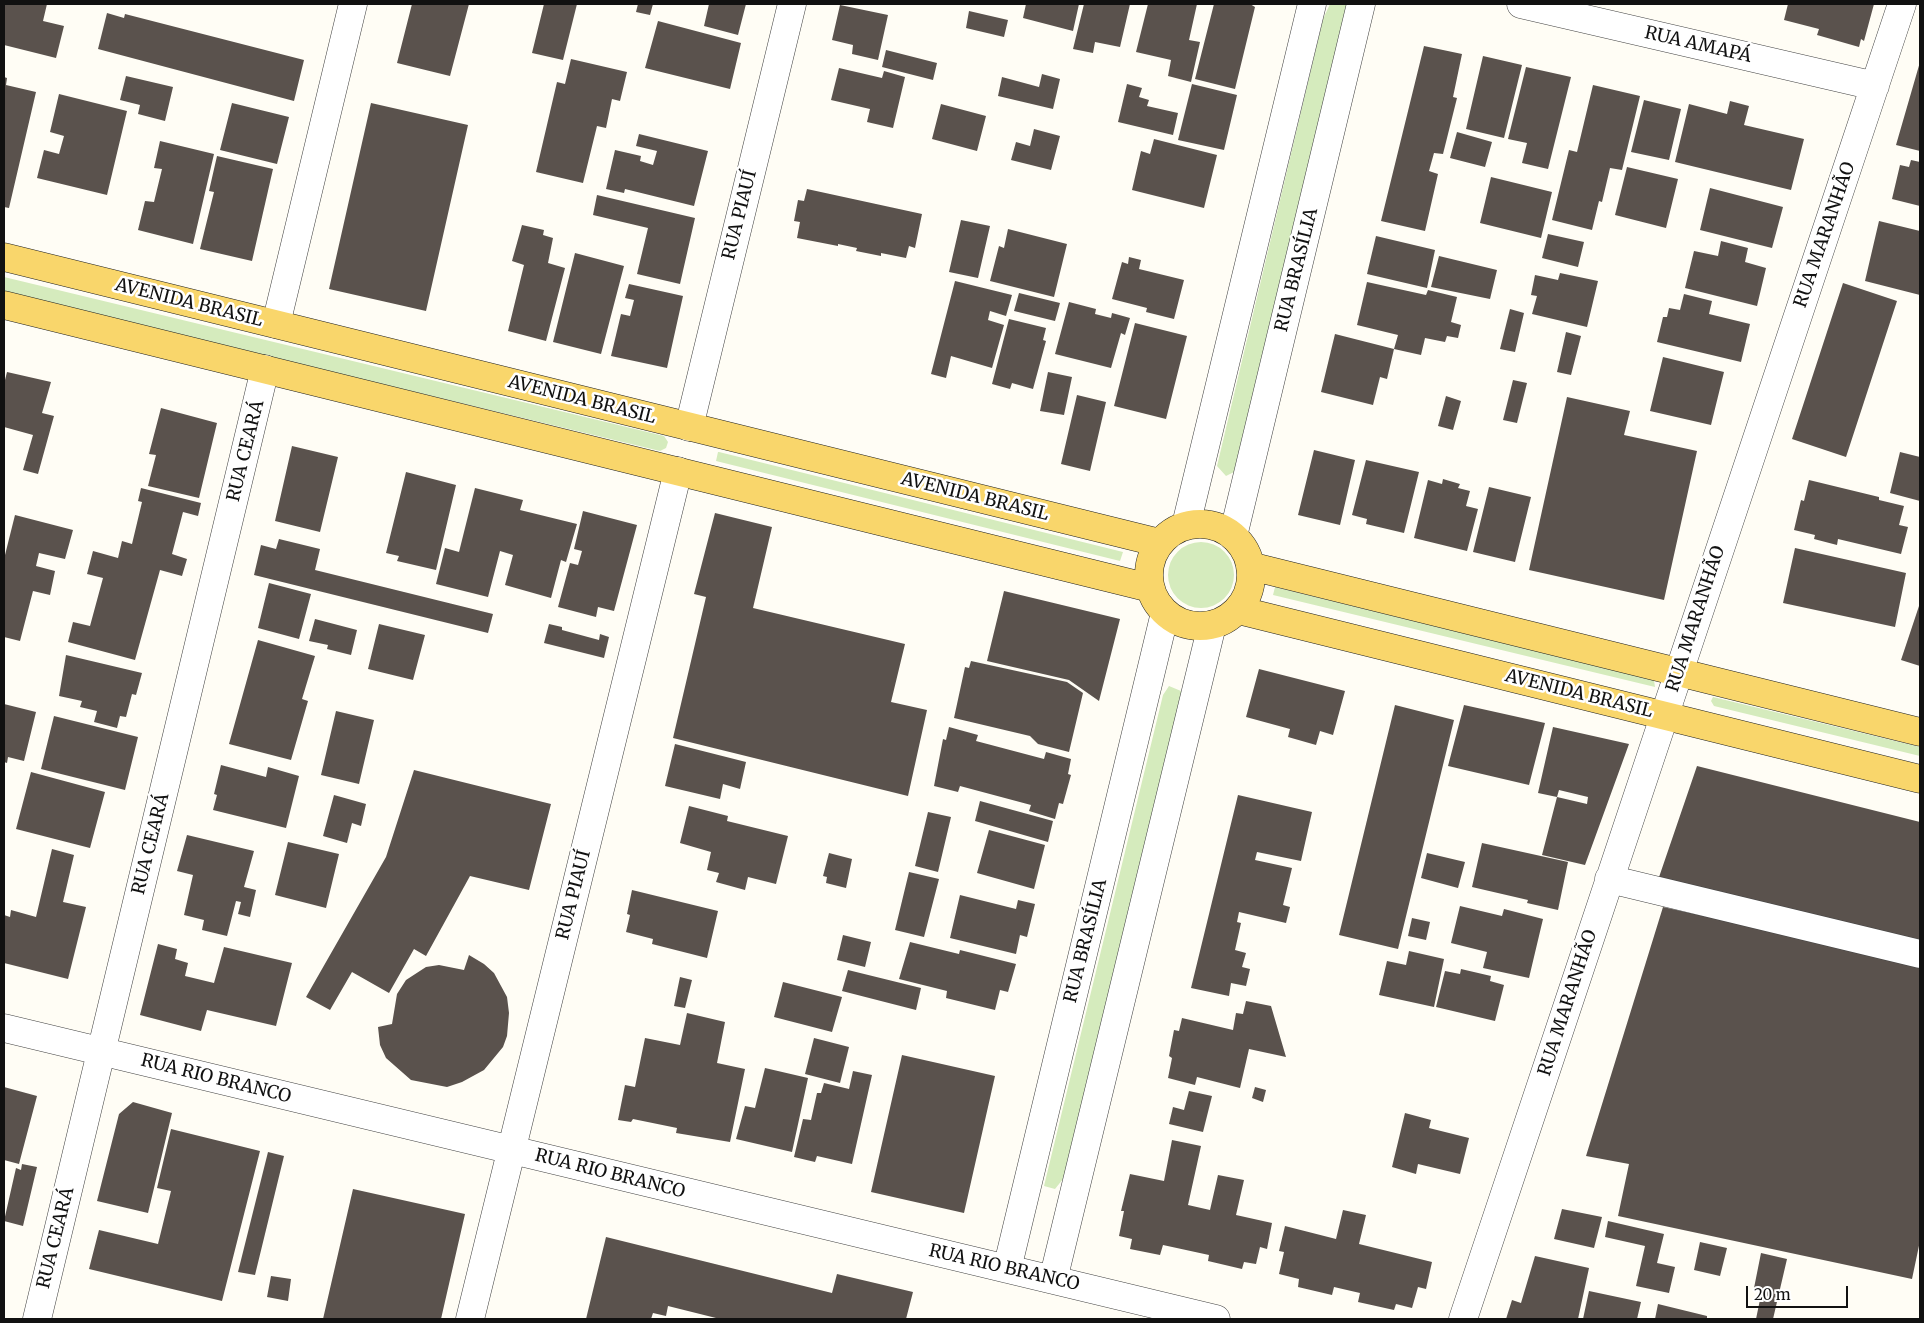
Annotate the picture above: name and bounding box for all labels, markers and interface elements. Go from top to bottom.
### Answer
street label: RUA AMAPÁ [1643,22,1753,68]
street label: RUA MARANHÃO [1790,159,1860,311]
street label: RUA PIAUÍ [718,168,762,262]
street label: RUA BRASÍLIA [1271,206,1323,334]
street label: AVENIDA BRASIL [113,274,265,332]
street label: AVENIDA BRASIL [506,371,658,429]
street label: RUA CEARÁ [223,398,269,504]
street label: AVENIDA BRASIL [899,468,1051,526]
street label: RUA MARANHÃO [1662,543,1730,695]
street label: AVENIDA BRASIL [1503,665,1655,723]
street label: RUA CEARÁ [128,791,174,897]
street label: RUA PIAUÍ [552,848,596,942]
street label: RUA BRASÍLIA [1060,877,1112,1005]
street label: RUA MARANHÃO [1534,927,1602,1079]
street label: RUA RIO BRANCO [139,1050,293,1108]
street label: RUA RIO BRANCO [533,1145,687,1203]
street label: RUA CEARÁ [33,1185,79,1291]
street label: RUA RIO BRANCO [927,1240,1081,1296]
scale bar [1749,1276,1852,1308]
text: 20 m [1754,1285,1791,1304]

